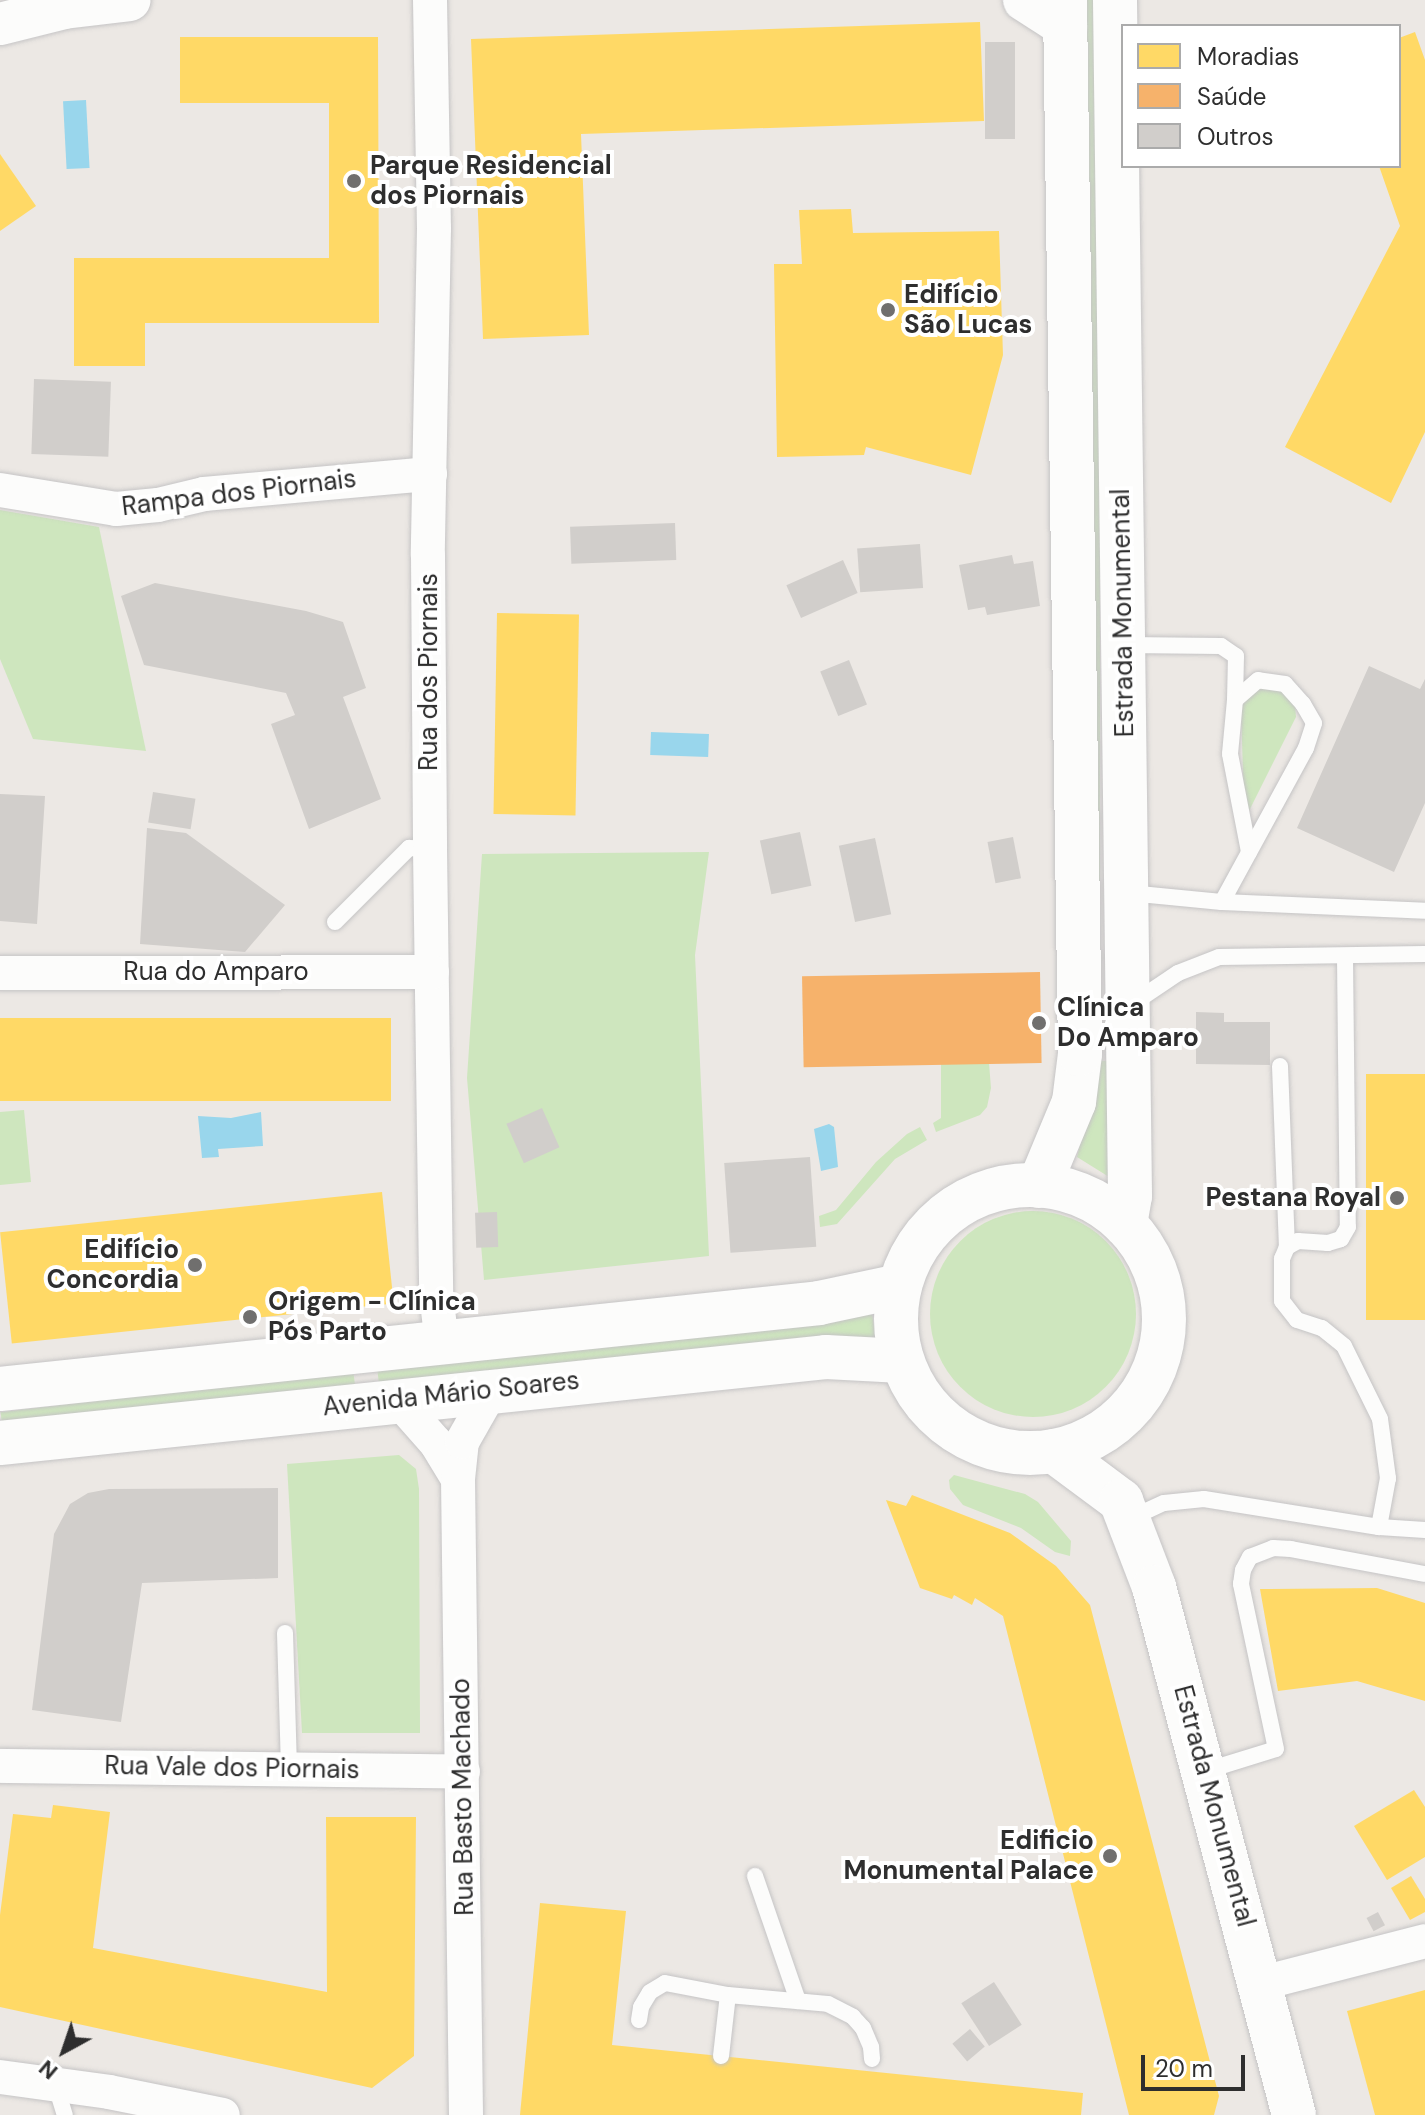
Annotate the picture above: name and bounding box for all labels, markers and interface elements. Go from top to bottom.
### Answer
legend [1121,24,1401,168]
text: Moradias [1197,41,1299,72]
text: Saúde [1197,81,1266,112]
text: Outros [1197,121,1273,152]
place label: Parque Residencial dos Piornais [370,150,612,212]
marker: Parque Residencial dos Piornais [345,172,363,190]
place label: Edifício São Lucas [904,279,1032,340]
marker: Edifício São Lucas [879,301,897,319]
street label: Rampa dos Piornais [120,463,358,523]
street label: Estrada Monumental [1105,488,1141,738]
street label: Rua dos Piornais [413,573,445,771]
street label: Rua do Amparo [123,956,309,988]
place label: Clínica Do Amparo [1057,992,1199,1054]
marker: Clínica Do Amparo [1028,1012,1050,1034]
place label: Pestana Royal [1206,1182,1381,1214]
marker: Pestana Royal [1388,1189,1406,1207]
place label: Edifício Concordia [46,1234,179,1296]
marker: Edifício Concordia [186,1256,204,1274]
place label: Origem - Clínica Pós Parto [268,1286,476,1348]
marker: Origem - Clínica Pós Parto [239,1306,261,1328]
street label: Avenida Mário Soares [321,1365,581,1423]
street label: Rua Basto Machado [445,1678,481,1916]
street label: Estrada Monumental [1167,1682,1261,1930]
street label: Rua Vale dos Piornais [104,1750,360,1786]
place label: Edificio Monumental Palace [843,1825,1094,1886]
marker: Edificio Monumental Palace [1101,1847,1119,1865]
north arrow [24,2011,104,2091]
scale bar [1145,2039,1249,2089]
text: 20 m [1155,2053,1213,2084]
text: N [33,2054,64,2086]

